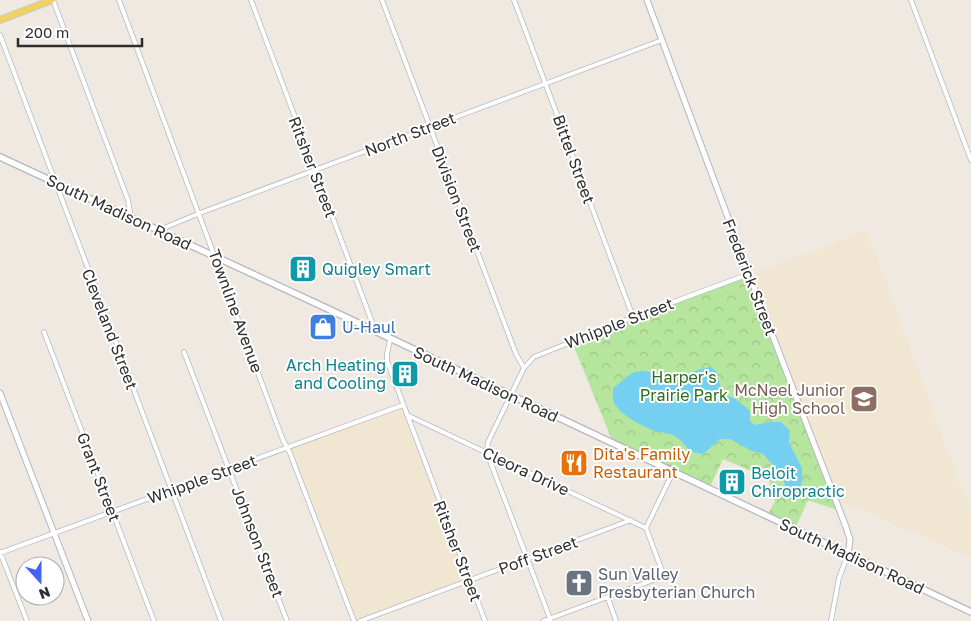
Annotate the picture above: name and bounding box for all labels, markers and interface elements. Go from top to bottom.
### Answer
scale bar [18,15,141,47]
text: 200 m [25,23,69,41]
street label: North Street [362,107,458,161]
street label: Bittel Street [549,112,599,206]
street label: Ritsher Street [285,114,341,220]
street label: Division Street [428,143,486,255]
street label: South Madison Road [43,170,195,254]
street label: Frederick Street [719,216,781,338]
street label: Townline Avenue [204,247,268,375]
building icon: Quigley Smart [288,254,318,284]
place label: Quigley Smart [322,259,431,279]
street label: Cleveland Street [78,266,142,392]
street label: Whipple Street [562,293,676,353]
shop icon: U-Haul [308,312,338,342]
place label: U-Haul [342,317,396,337]
street label: South Madison Road [410,342,562,426]
place label: Arch Heating and Cooling [286,355,386,393]
building icon: Arch Heating and Cooling [390,359,420,389]
park label: Harper's Prairie Park [640,367,728,405]
place label: McNeel Junior High School [734,380,845,418]
school or university icon: McNeel Junior High School [849,384,879,414]
street label: Grant Street [73,430,125,524]
street label: Cleora Drive [479,442,573,500]
place label: Dita's Family Restaurant [593,444,690,482]
restaurant icon: Dita's Family Restaurant [559,448,589,478]
street label: Whipple Street [145,450,259,508]
place label: Beloit Chiropractic [751,463,845,501]
building icon: Beloit Chiropractic [717,467,747,497]
street label: Johnson Street [228,484,288,600]
street label: Ritsher Street [430,498,486,604]
street label: South Madison Road [776,514,928,598]
street label: Poff Street [496,531,580,579]
north arrow [15,556,65,606]
place label: Sun Valley Presbyterian Church [598,564,755,602]
church icon: Sun Valley Presbyterian Church [564,568,594,598]
text: N [37,584,53,603]

